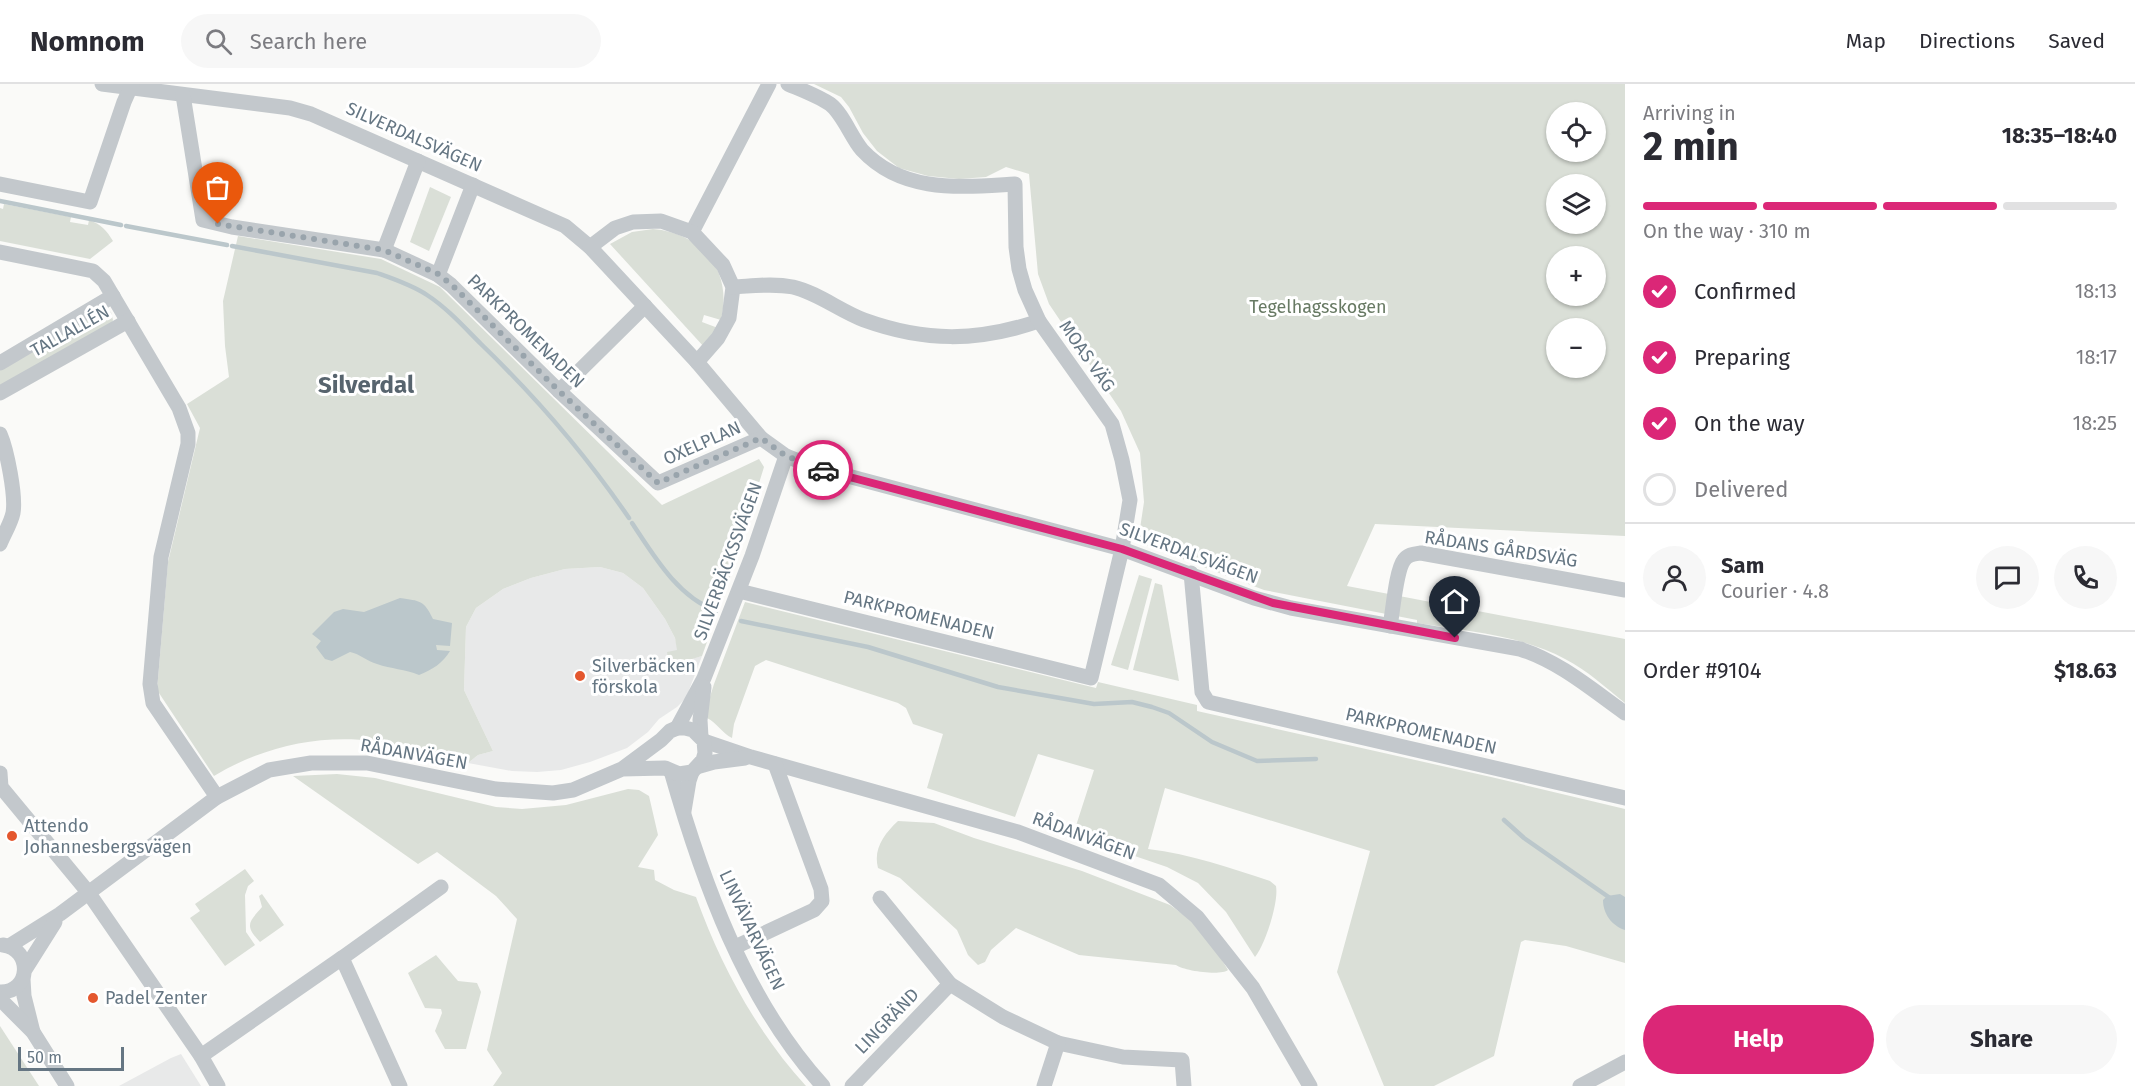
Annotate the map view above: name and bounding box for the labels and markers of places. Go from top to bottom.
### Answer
pin [192,162,243,224]
pin [1429,576,1480,638]
place label: Silverbäcken förskola [592,655,696,698]
marker: Silverbäcken förskola [573,669,587,683]
place label: Attendo Johannesbergsvägen [24,815,192,858]
marker: Attendo Johannesbergsvägen [5,829,19,843]
place label: Padel Zenter [105,987,207,1009]
marker: Padel Zenter [86,991,100,1005]

